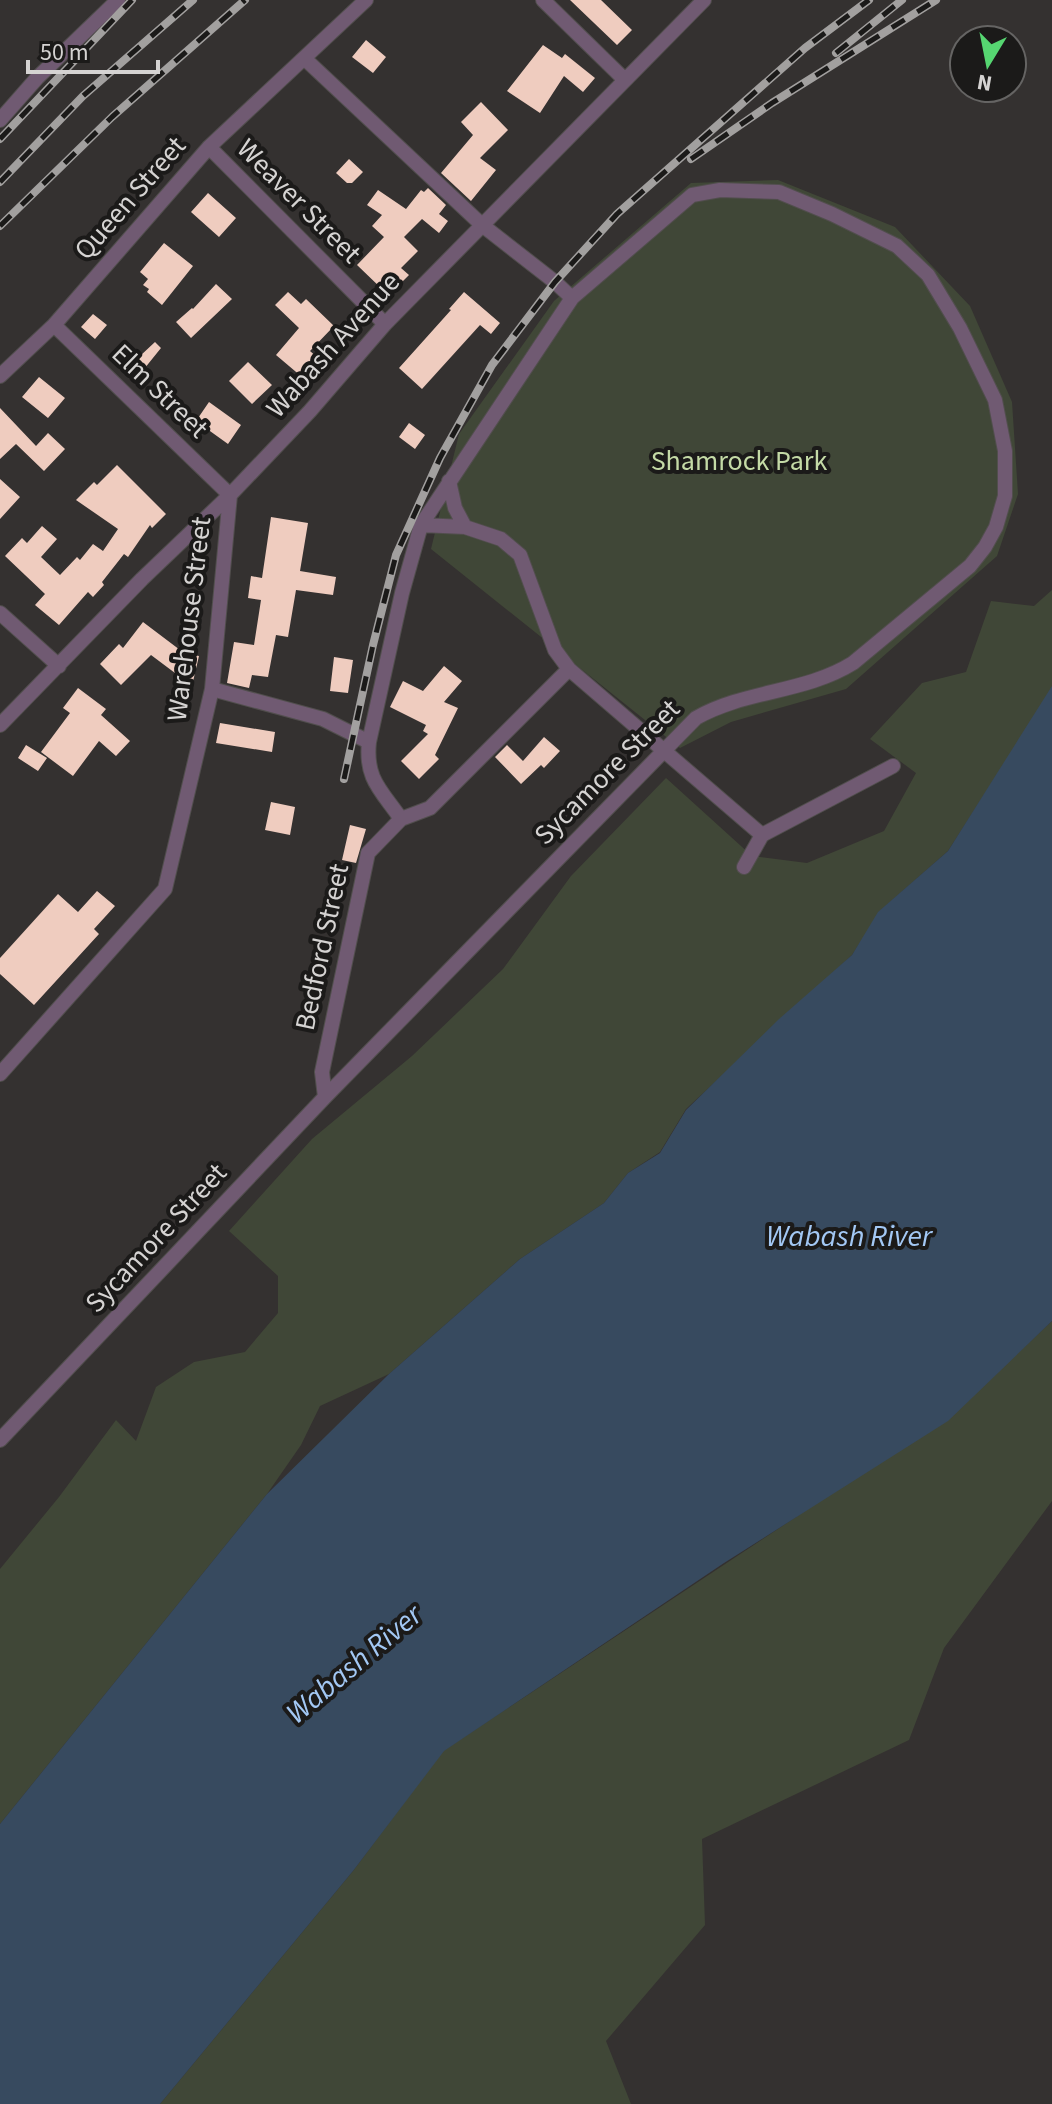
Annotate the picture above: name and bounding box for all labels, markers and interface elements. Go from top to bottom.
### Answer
scale bar [28,24,158,74]
north arrow [948,24,1028,104]
text: 50 m [40,35,89,70]
text: N [975,66,995,100]
street label: Queen Street [65,127,196,269]
street label: Weaver Street [228,130,371,273]
street label: Wabash Avenue [257,263,409,427]
street label: Elm Street [103,335,218,448]
park label: Shamrock Park [651,441,827,481]
street label: Warehouse Street [157,514,221,724]
street label: Sycamore Street [525,690,689,854]
street label: Bedford Street [285,859,359,1034]
street label: Sycamore Street [76,1154,236,1322]
water label: Wabash River [766,1215,934,1258]
water label: Wabash River [277,1593,433,1734]

